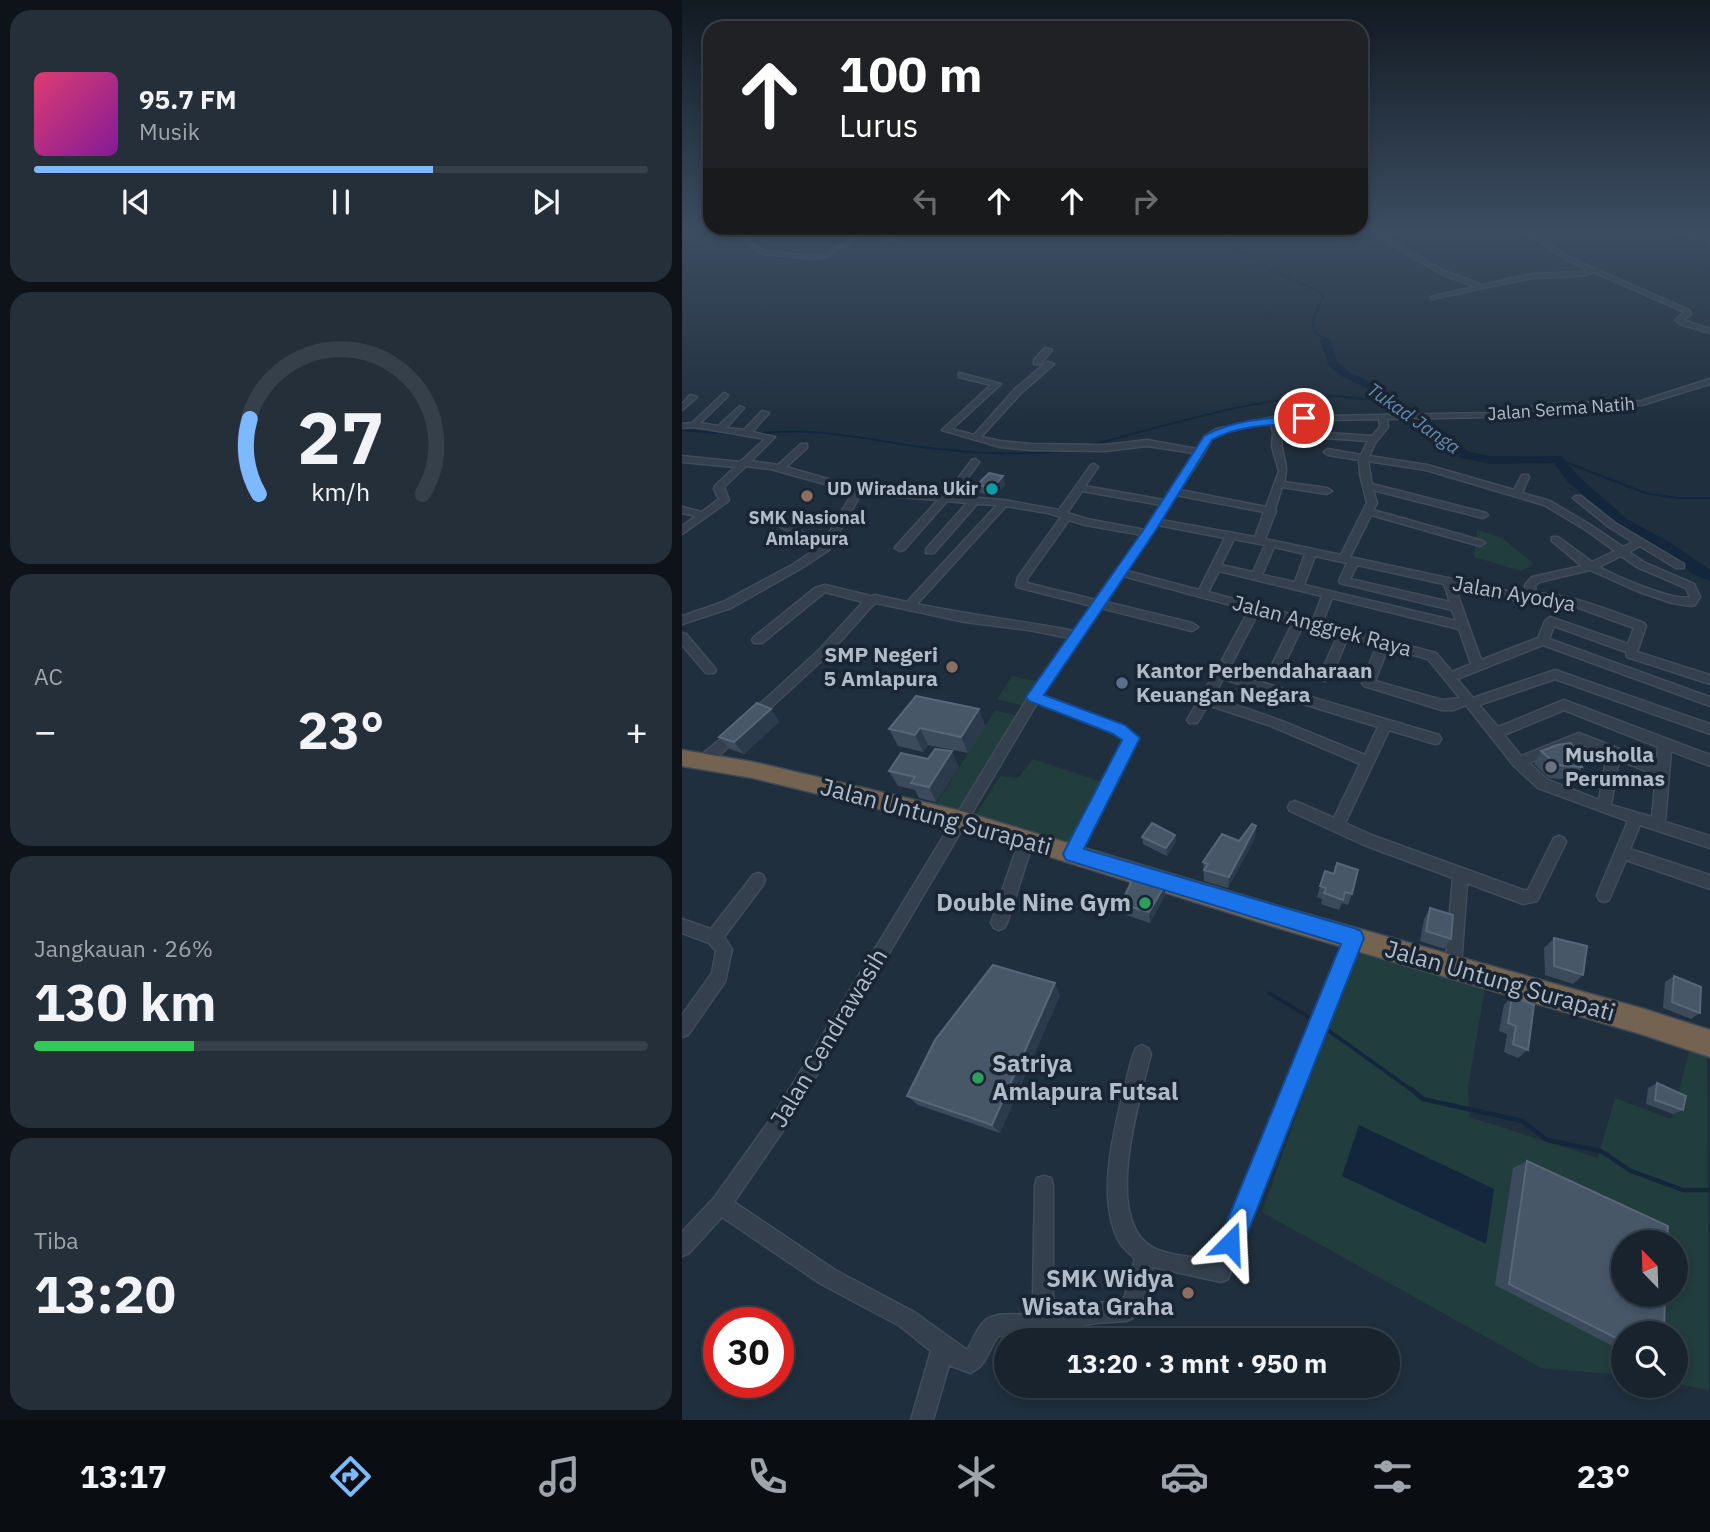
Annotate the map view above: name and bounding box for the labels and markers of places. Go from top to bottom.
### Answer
pin [1274,388,1334,448]
place label: UD Wiradana Ukir [827,477,978,500]
marker: UD Wiradana Ukir [984,481,1000,497]
marker: SMK Nasional Amlapura [799,488,815,504]
place label: SMK Nasional Amlapura [749,506,866,550]
place label: SMP Negeri 5 Amlapura [824,640,938,692]
place label: Kantor Perbendaharaan Keuangan Negara [1136,656,1373,708]
marker: SMP Negeri 5 Amlapura [944,659,960,675]
marker: Kantor Perbendaharaan Keuangan Negara [1114,675,1130,691]
place label: Musholla Perumnas [1565,740,1665,792]
marker: Musholla Perumnas [1543,759,1559,775]
place label: Double Nine Gym [936,886,1131,918]
marker: Double Nine Gym [1137,895,1153,911]
place label: Satriya Amlapura Futsal [992,1047,1178,1107]
marker: Satriya Amlapura Futsal [970,1070,986,1086]
place label: SMK Widya Wisata Graha [1021,1262,1174,1322]
marker: SMK Widya Wisata Graha [1180,1285,1196,1301]

